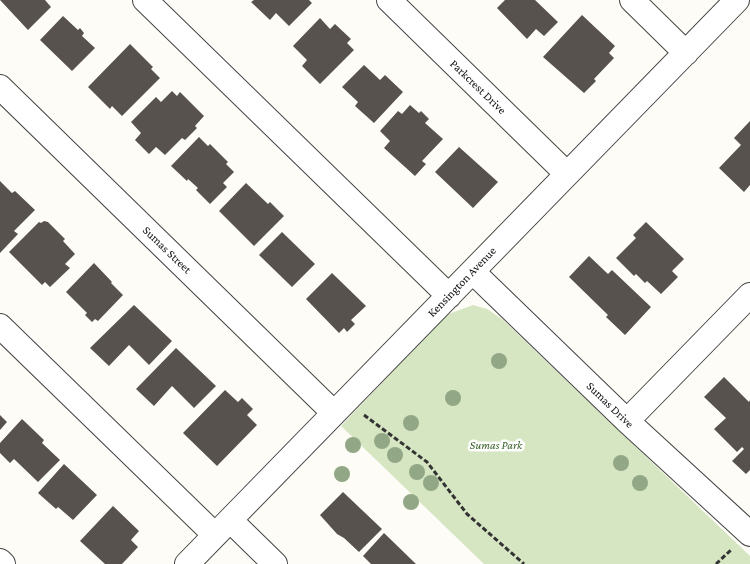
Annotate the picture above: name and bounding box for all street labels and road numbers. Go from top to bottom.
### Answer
street label: Parkcrest Drive [447,57,509,117]
street label: Sumas Street [140,223,194,277]
street label: Kensington Avenue [425,244,499,320]
street label: Sumas Drive [583,379,637,431]

